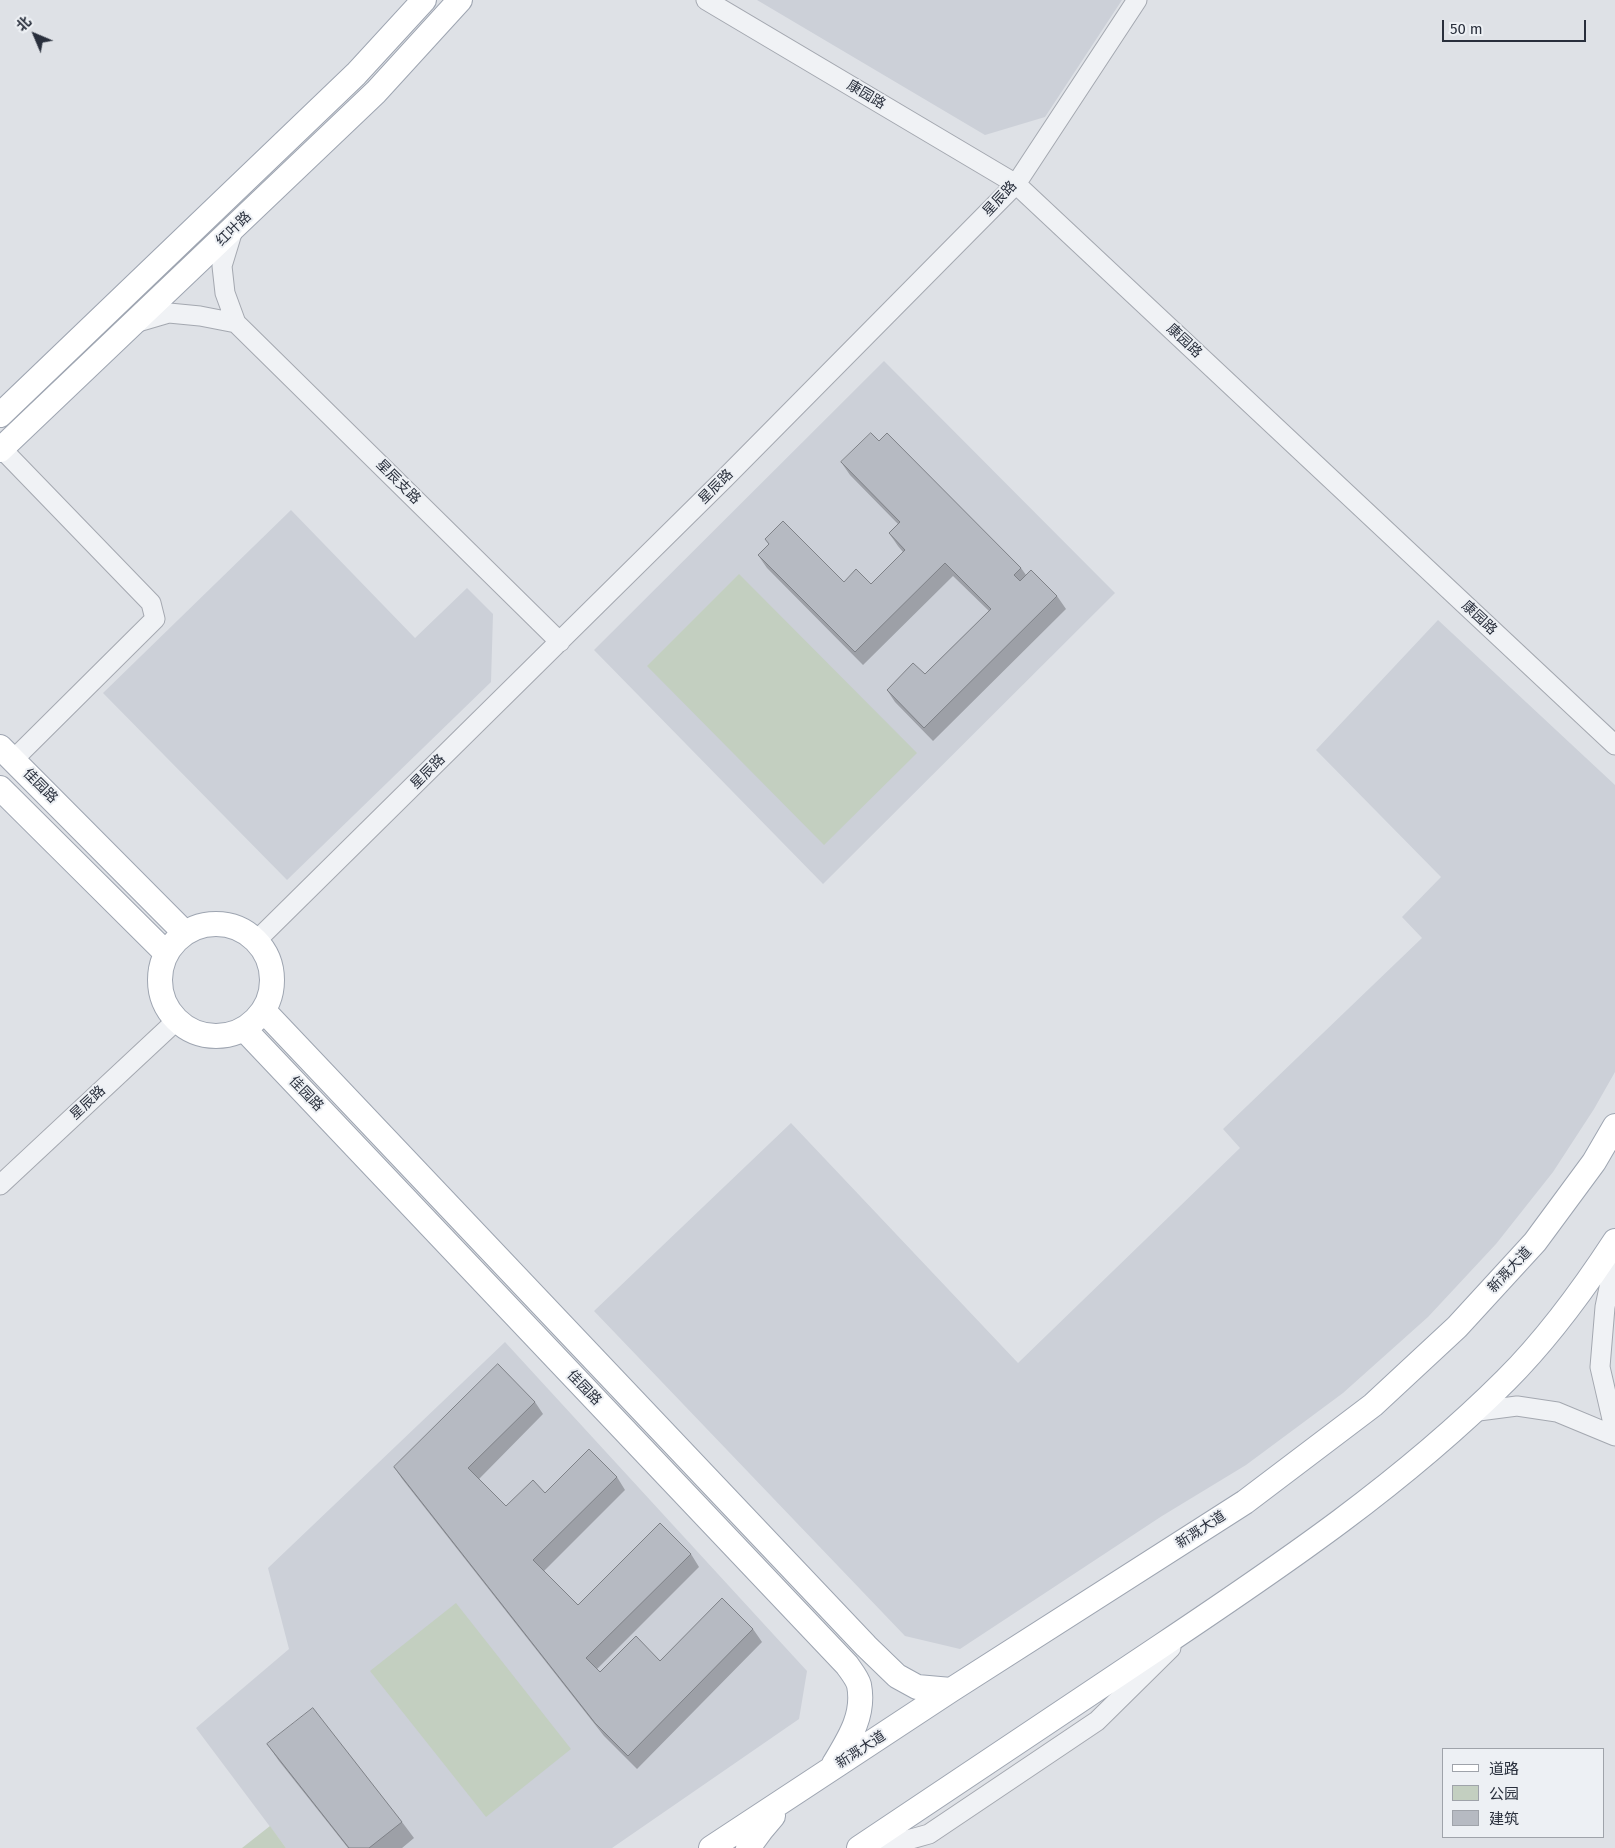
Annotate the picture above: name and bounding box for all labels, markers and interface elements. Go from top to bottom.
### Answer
north arrow [10,10,60,60]
scale bar [1445,10,1589,42]
text: 北 [13,13,35,35]
text: 50 m [1450,20,1483,38]
street label: 康园路 [844,77,888,113]
street label: 星辰路 [980,178,1020,220]
street label: 红叶路 [213,208,255,250]
street label: 康园路 [1163,321,1205,361]
street label: 星辰支路 [372,456,424,508]
street label: 星辰路 [695,466,737,508]
street label: 康园路 [1458,598,1500,638]
street label: 星辰路 [407,751,449,793]
street label: 佳园路 [19,765,61,807]
street label: 佳园路 [285,1073,327,1115]
street label: 星辰路 [67,1083,109,1123]
street label: 新溉大道 [1485,1244,1535,1296]
street label: 佳园路 [563,1367,605,1409]
street label: 新溉大道 [1173,1508,1229,1552]
street label: 新溉大道 [833,1728,889,1772]
legend [1442,1748,1605,1838]
text: 道路 [1489,1760,1519,1778]
text: 公园 [1489,1785,1519,1803]
text: 建筑 [1489,1810,1519,1828]

